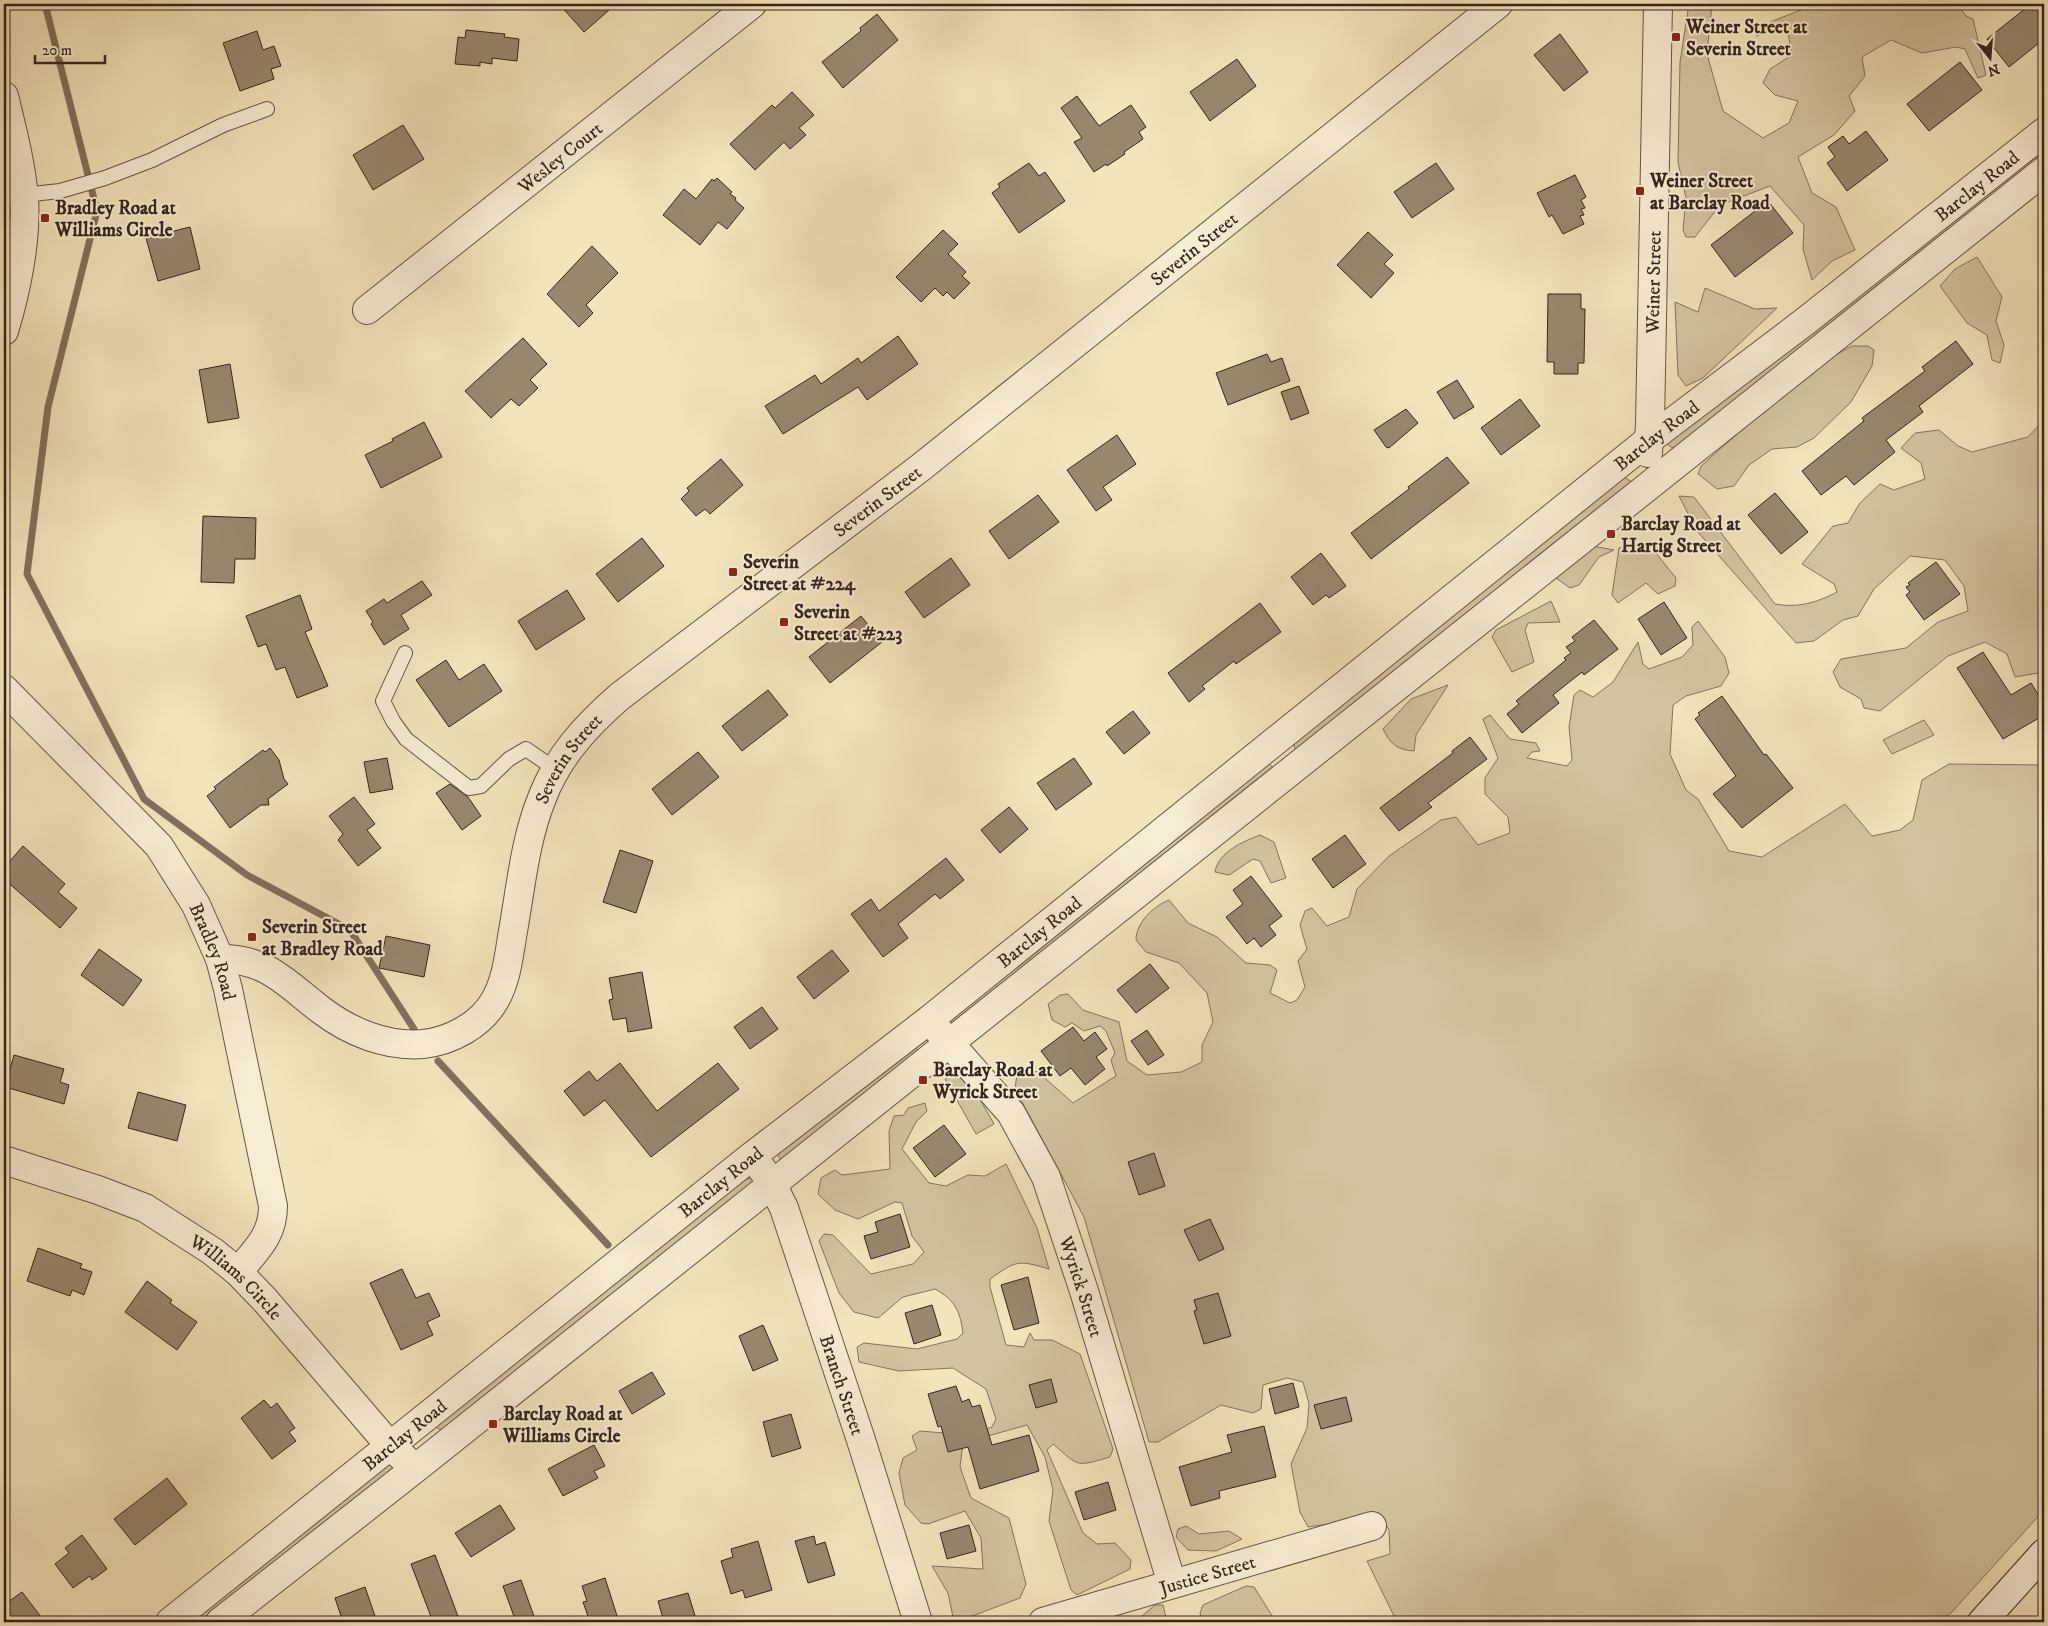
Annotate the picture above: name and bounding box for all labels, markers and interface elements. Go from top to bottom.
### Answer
place label: Weiner Street at Severin Street [1685,16,1808,61]
marker: Weiner Street at Severin Street [1670,31,1682,43]
scale bar [35,32,105,64]
north arrow [1966,32,2016,82]
text: 20 m [42,41,72,60]
text: N [1985,59,2002,80]
street label: Wesley Court [513,117,607,199]
street label: Barclay Road [1930,146,2025,227]
place label: Weiner Street at Barclay Road [1649,170,1770,215]
marker: Weiner Street at Barclay Road [1634,185,1646,197]
place label: Bradley Road at Williams Circle [54,197,177,242]
street label: Severin Street [1146,208,1243,291]
marker: Bradley Road at Williams Circle [39,212,51,224]
street label: Weiner Street [1642,230,1667,335]
street label: Barclay Road [1610,396,1704,476]
street label: Severin Street [829,461,927,543]
place label: Barclay Road at Hartig Street [1621,513,1742,558]
marker: Barclay Road at Hartig Street [1605,528,1617,540]
place label: Severin Street at #224 [743,551,856,596]
marker: Severin Street at #224 [727,566,739,578]
place label: Severin Street at #223 [794,601,902,646]
marker: Severin Street at #223 [778,616,790,628]
street label: Severin Street [531,709,607,808]
street label: Barclay Road [993,891,1087,973]
street label: Bradley Road [183,900,240,1003]
place label: Severin Street at Bradley Road [262,916,383,961]
marker: Severin Street at Bradley Road [246,931,258,943]
place label: Barclay Road at Wyrick Street [932,1059,1054,1104]
marker: Barclay Road at Wyrick Street [917,1074,929,1086]
street label: Barclay Road [674,1142,768,1223]
street label: Williams Circle [184,1229,287,1325]
street label: Wyrick Street [1053,1232,1107,1340]
street label: Branch Street [814,1332,869,1438]
street label: Barclay Road [358,1395,452,1476]
place label: Barclay Road at Williams Circle [502,1403,624,1448]
marker: Barclay Road at Williams Circle [487,1418,499,1430]
street label: Justice Street [1155,1551,1258,1601]

